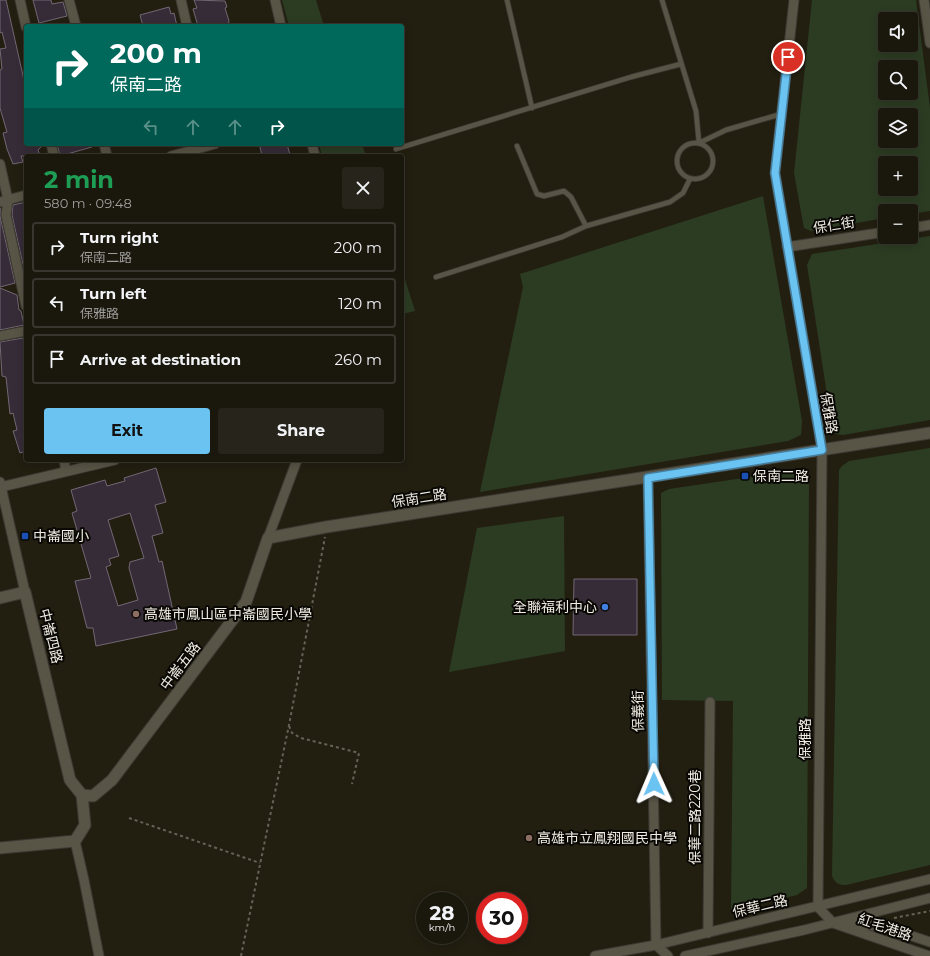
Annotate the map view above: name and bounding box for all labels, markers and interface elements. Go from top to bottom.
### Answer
map controls [878,12,918,244]
button: sound [878,12,918,52]
text: 200 m [110,36,202,70]
icon: right [44,40,96,92]
pin [771,40,805,74]
icon: arrive [777,46,799,68]
button: search [878,60,918,100]
text: 保南二路 [110,74,182,96]
button: layers [878,108,918,148]
icon: left [140,116,162,138]
icon: ahead [182,116,204,138]
icon: ahead [224,116,246,138]
icon: right [266,116,288,138]
button: + [878,156,918,196]
text: 2 min [44,165,114,194]
button: close [342,167,384,209]
text: 580 m · 09:48 [44,195,132,211]
button: − [878,204,918,244]
street label: 保仁街 [812,213,856,237]
text: Turn right [80,228,159,247]
icon: right [46,236,68,258]
text: 200 m [334,238,382,257]
text: 保南二路 [80,249,132,265]
text: Turn left [80,284,147,303]
icon: left [46,292,68,314]
text: 120 m [338,294,382,313]
text: 保雅路 [80,305,119,321]
icon: arrive [46,348,68,370]
text: Arrive at destination [80,350,241,369]
text: 260 m [335,350,382,369]
street label: 保雅路 [816,391,842,435]
button: Exit [44,408,210,454]
button: Share [218,408,384,454]
place label: 保南二路 [753,467,809,485]
marker: 保南二路 [740,471,750,481]
street label: 保南二路 [390,485,448,511]
place label: 中崙國小 [33,527,89,545]
marker: 中崙國小 [20,531,30,541]
place label: 全聯福利中心 [513,598,597,616]
marker: 全聯福利中心 [600,602,610,612]
place label: 高雄市鳳山區中崙國民小學 [144,605,312,623]
street label: 中崙四路 [35,607,67,665]
marker: 高雄市鳳山區中崙國民小學 [131,609,141,619]
street label: 中崙五路 [156,638,204,694]
street label: 保義街 [629,690,647,732]
street label: 保雅路 [796,718,814,760]
position arrow [633,763,675,805]
street label: 保華二路220巷 [686,769,704,865]
place label: 高雄市立鳳翔國民中學 [537,829,677,847]
marker: 高雄市立鳳翔國民中學 [524,833,534,843]
street label: 保華二路 [731,891,789,921]
speed limit sign: 30 [476,892,528,944]
text: 28 [430,901,455,925]
street label: 紅毛港路 [856,909,914,945]
text: km/h [429,921,455,934]

